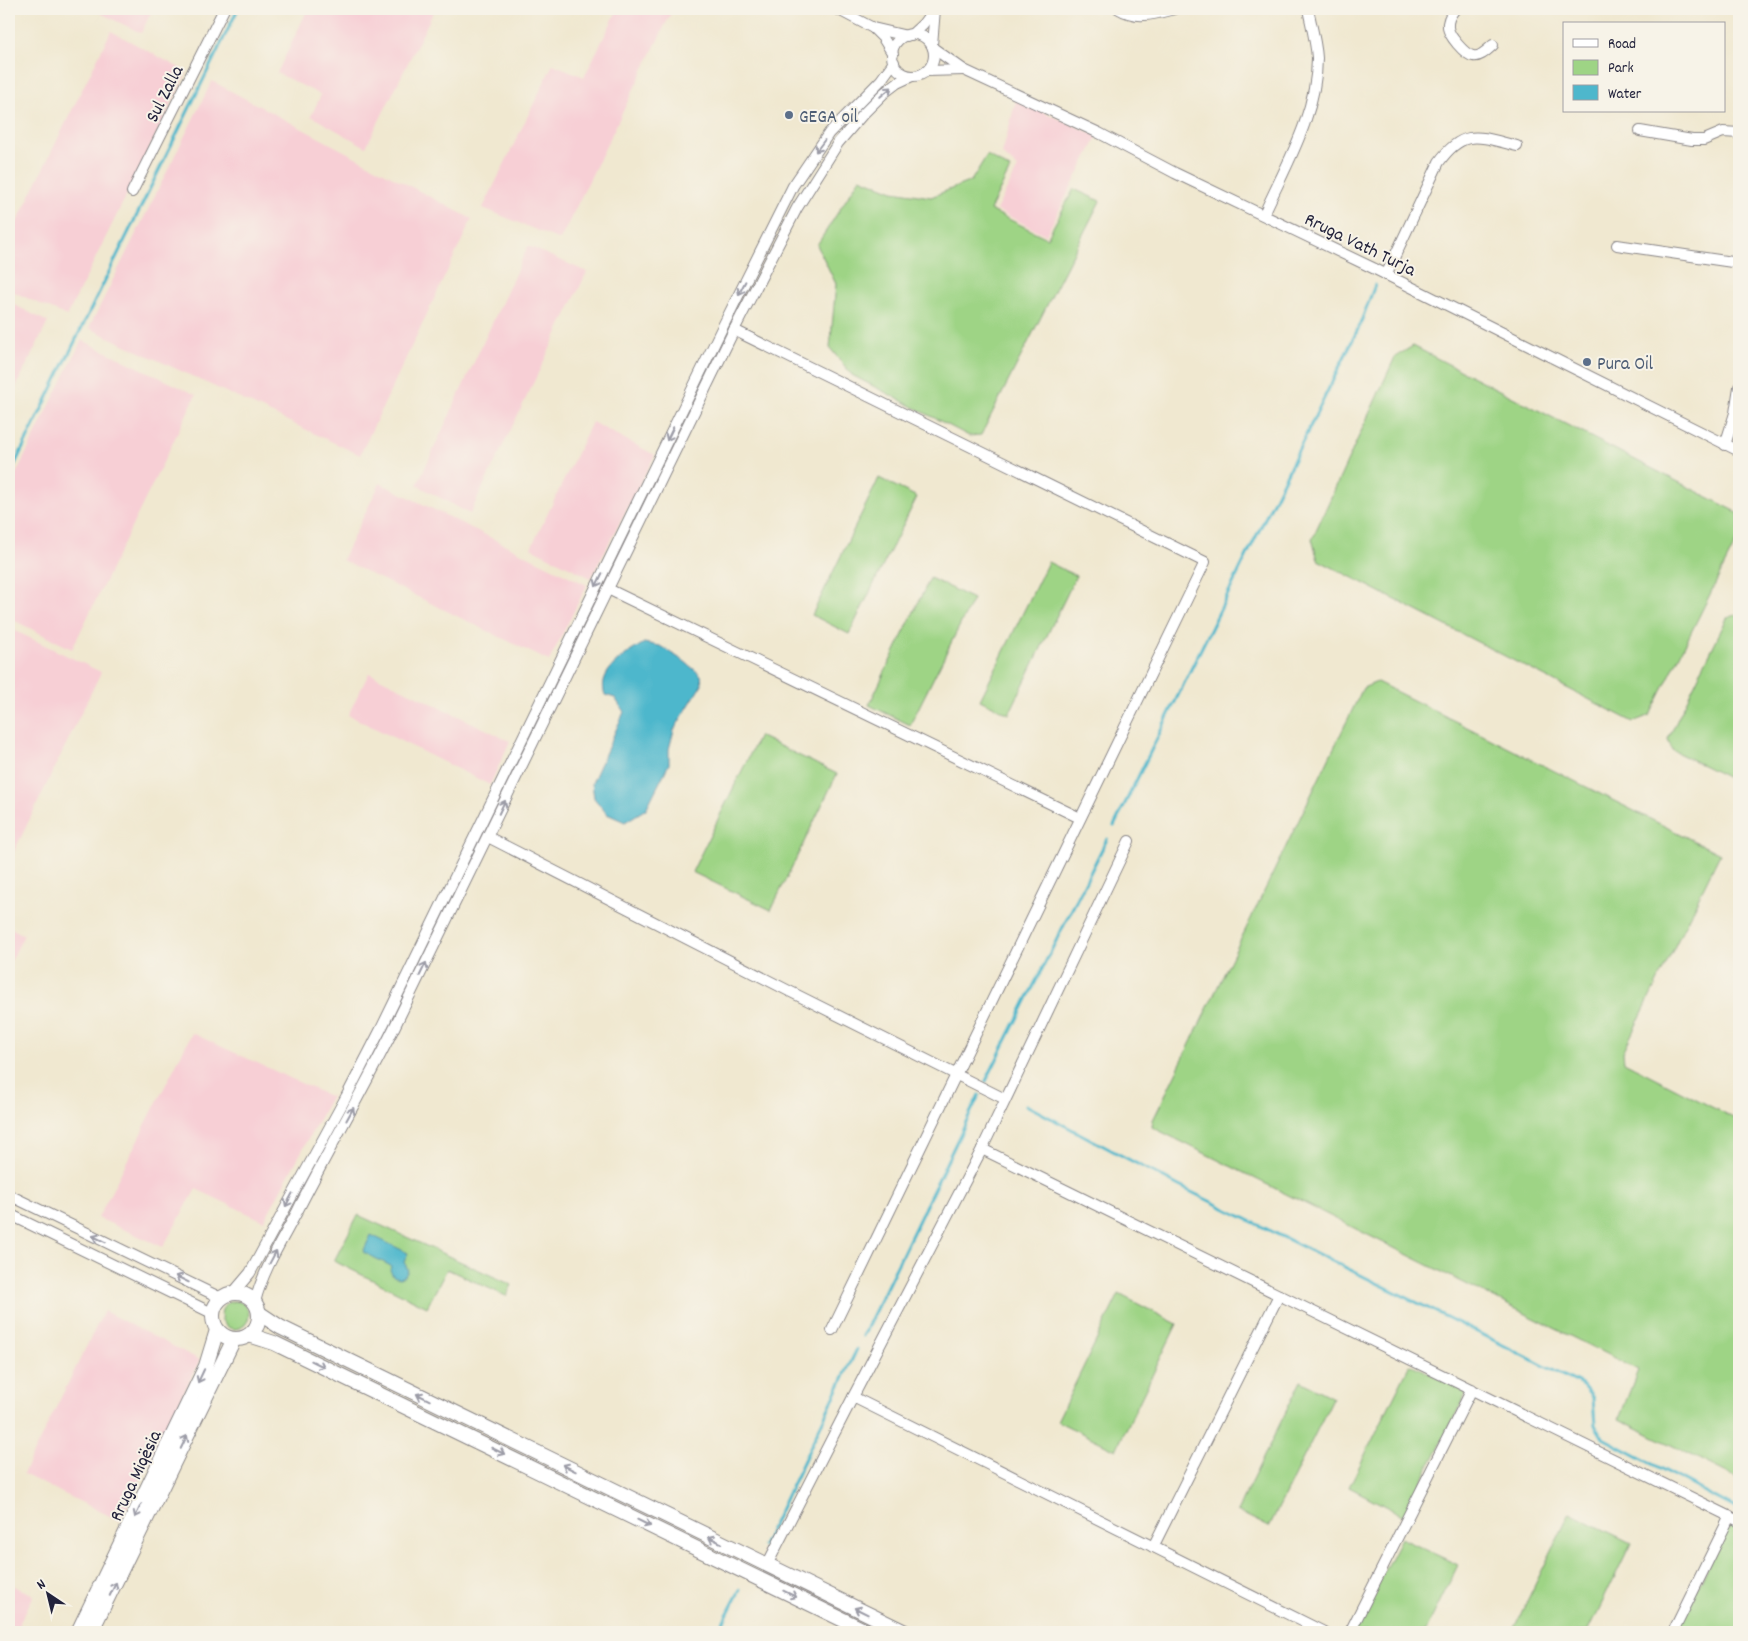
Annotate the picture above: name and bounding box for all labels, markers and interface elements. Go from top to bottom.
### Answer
legend [1563,22,1726,112]
text: Road [1608,34,1636,56]
text: Park [1608,58,1634,80]
street label: Sul Zalla [140,60,192,128]
text: Water [1608,84,1642,106]
one-way arrow [879,87,892,98]
place label: GEGA oil [799,105,858,132]
marker: GEGA oil [783,109,795,121]
one-way arrow [814,139,825,152]
street label: Rruga Vath Turja [1299,208,1421,285]
one-way arrow [736,281,746,296]
place label: Pura Oil [1597,352,1654,379]
marker: Pura Oil [1581,356,1593,368]
one-way arrow [665,427,675,442]
one-way arrow [594,573,604,588]
one-way arrow [498,800,507,815]
one-way arrow [419,962,428,977]
one-way arrow [345,1107,355,1122]
one-way arrow [284,1193,294,1208]
one-way arrow [92,1234,107,1243]
one-way arrow [269,1250,278,1265]
one-way arrow [175,1274,190,1284]
one-way arrow [310,1360,325,1369]
one-way arrow [196,1368,205,1383]
one-way arrow [416,1392,431,1401]
street label: Rruga Miqësia [104,1426,171,1526]
one-way arrow [179,1435,189,1450]
one-way arrow [490,1446,505,1456]
one-way arrow [562,1463,577,1472]
one-way arrow [132,1503,142,1518]
one-way arrow [636,1518,651,1528]
one-way arrow [708,1534,723,1544]
north arrow [22,1568,72,1618]
text: N [33,1575,50,1595]
one-way arrow [108,1581,118,1596]
one-way arrow [782,1589,797,1599]
one-way arrow [854,1606,869,1615]

